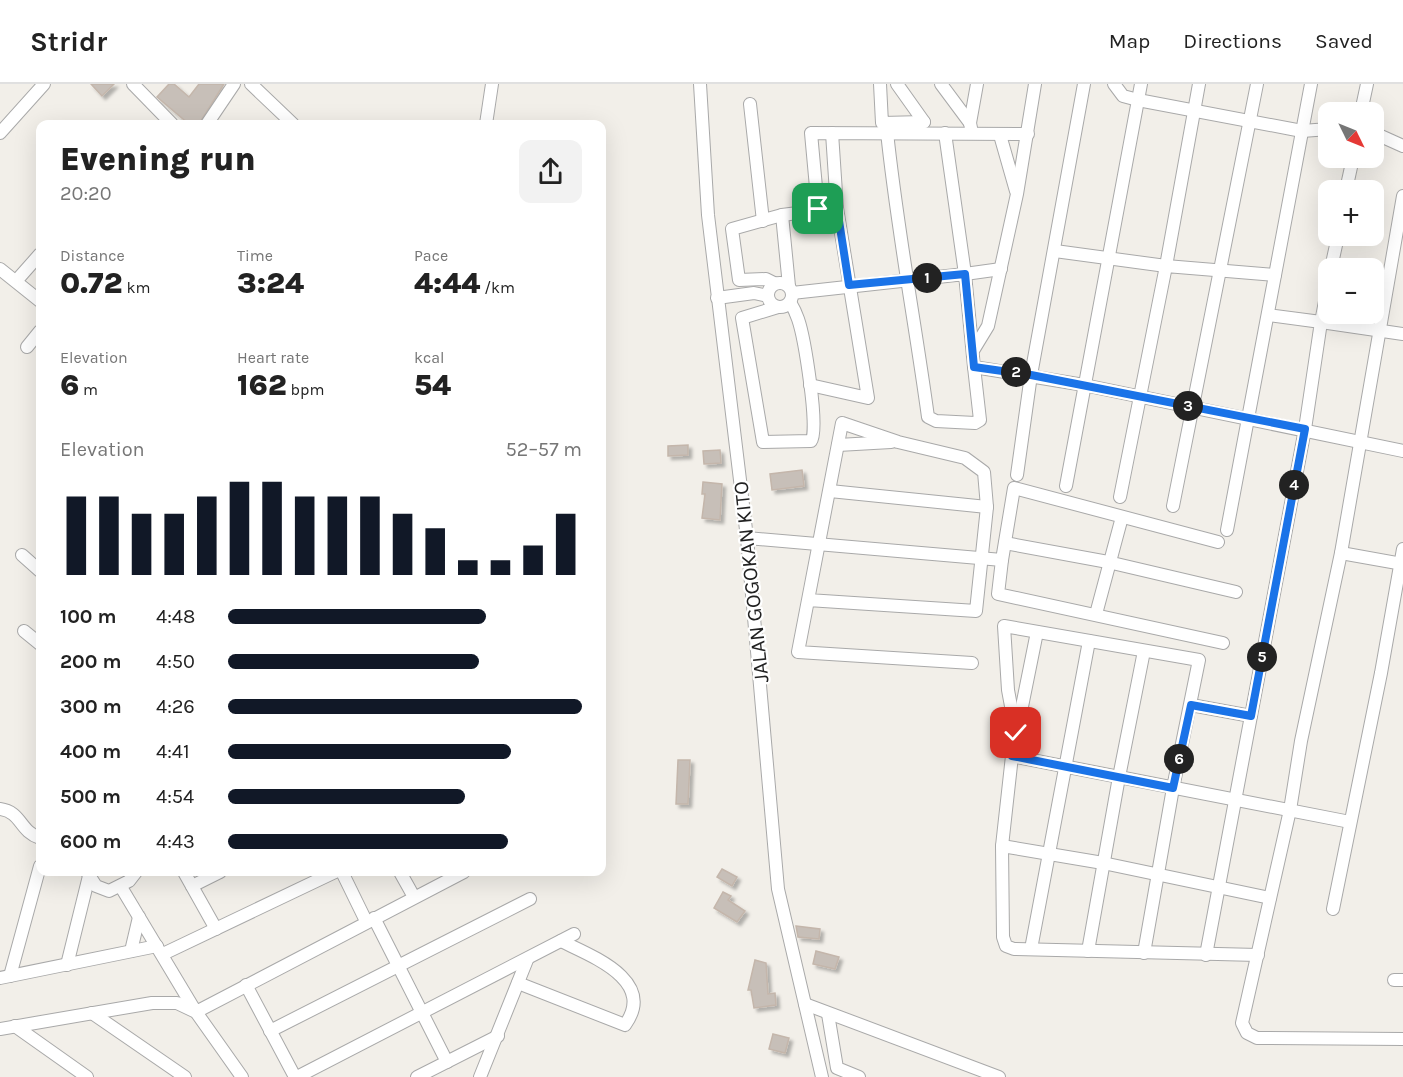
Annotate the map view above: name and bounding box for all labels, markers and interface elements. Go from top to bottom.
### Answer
text: Stridr [30,25,107,58]
text: Map [1109,29,1150,53]
text: Directions [1183,29,1282,53]
text: Saved [1315,29,1373,53]
north arrow [1318,102,1384,168]
map controls [1318,102,1384,324]
text: Evening run [60,140,256,178]
button: share [519,140,582,203]
button: + [1318,180,1384,246]
text: 20:20 [60,182,112,205]
pin [792,183,843,234]
icon: arrive [801,192,834,225]
text: Distance [60,246,125,265]
text: Time [237,246,273,265]
text: Pace [414,246,448,265]
button: − [1318,258,1384,324]
pin: 1 [912,263,942,293]
text: 0.72 [60,265,123,301]
text: 3:24 [237,265,304,301]
text: 4:44 [414,265,480,301]
text: 1 [924,268,930,287]
text: km [123,278,150,297]
text: /km [480,278,515,297]
text: Elevation [60,348,128,367]
text: Heart rate [237,348,309,367]
text: kcal [414,348,445,367]
pin: 2 [1001,357,1031,387]
text: 2 [1011,362,1021,381]
text: 6 [60,367,79,403]
text: 162 [237,367,287,403]
text: 54 [414,367,451,403]
text: m [79,380,98,399]
text: bpm [287,380,324,399]
pin: 3 [1173,391,1203,421]
text: 3 [1183,396,1193,415]
text: Elevation [60,438,145,461]
text: 52–57 m [506,438,582,461]
pin: 4 [1279,470,1309,500]
text: 4 [1289,475,1299,494]
street label: JALAN GOGOKAN KITO [728,480,774,684]
text: 100 m [60,605,116,628]
text: 4:48 [156,605,195,628]
pin: 5 [1247,642,1277,672]
text: 5 [1257,647,1267,666]
text: 200 m [60,650,121,673]
text: 4:50 [156,650,195,673]
text: 300 m [60,695,122,718]
text: 4:26 [156,695,195,718]
pin [990,707,1041,758]
icon: check [999,716,1032,749]
text: 400 m [60,740,121,763]
text: 4:41 [156,740,190,763]
pin: 6 [1164,744,1194,774]
text: 6 [1174,749,1184,768]
text: 500 m [60,785,121,808]
text: 4:54 [156,785,194,808]
text: 600 m [60,830,121,853]
text: 4:43 [156,830,195,853]

